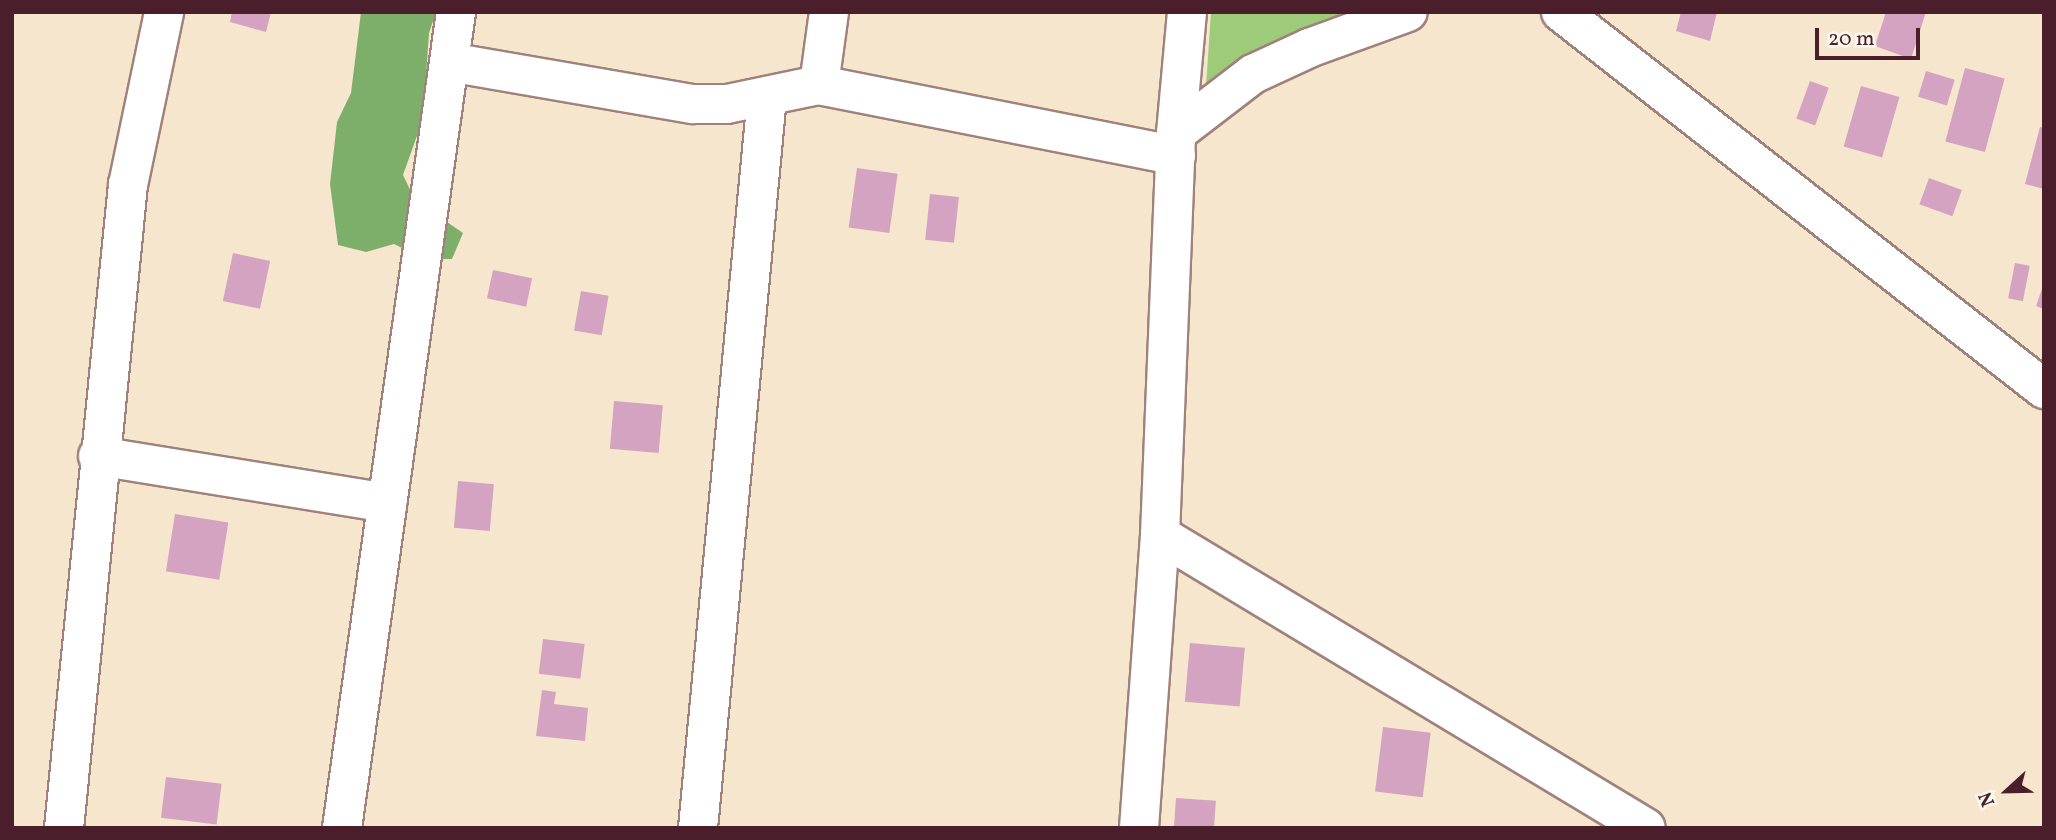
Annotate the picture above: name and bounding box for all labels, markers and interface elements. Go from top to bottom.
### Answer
scale bar [1818,14,1923,58]
text: 20 m [1828,25,1874,54]
north arrow [1972,756,2042,826]
text: N [1973,788,2002,810]

